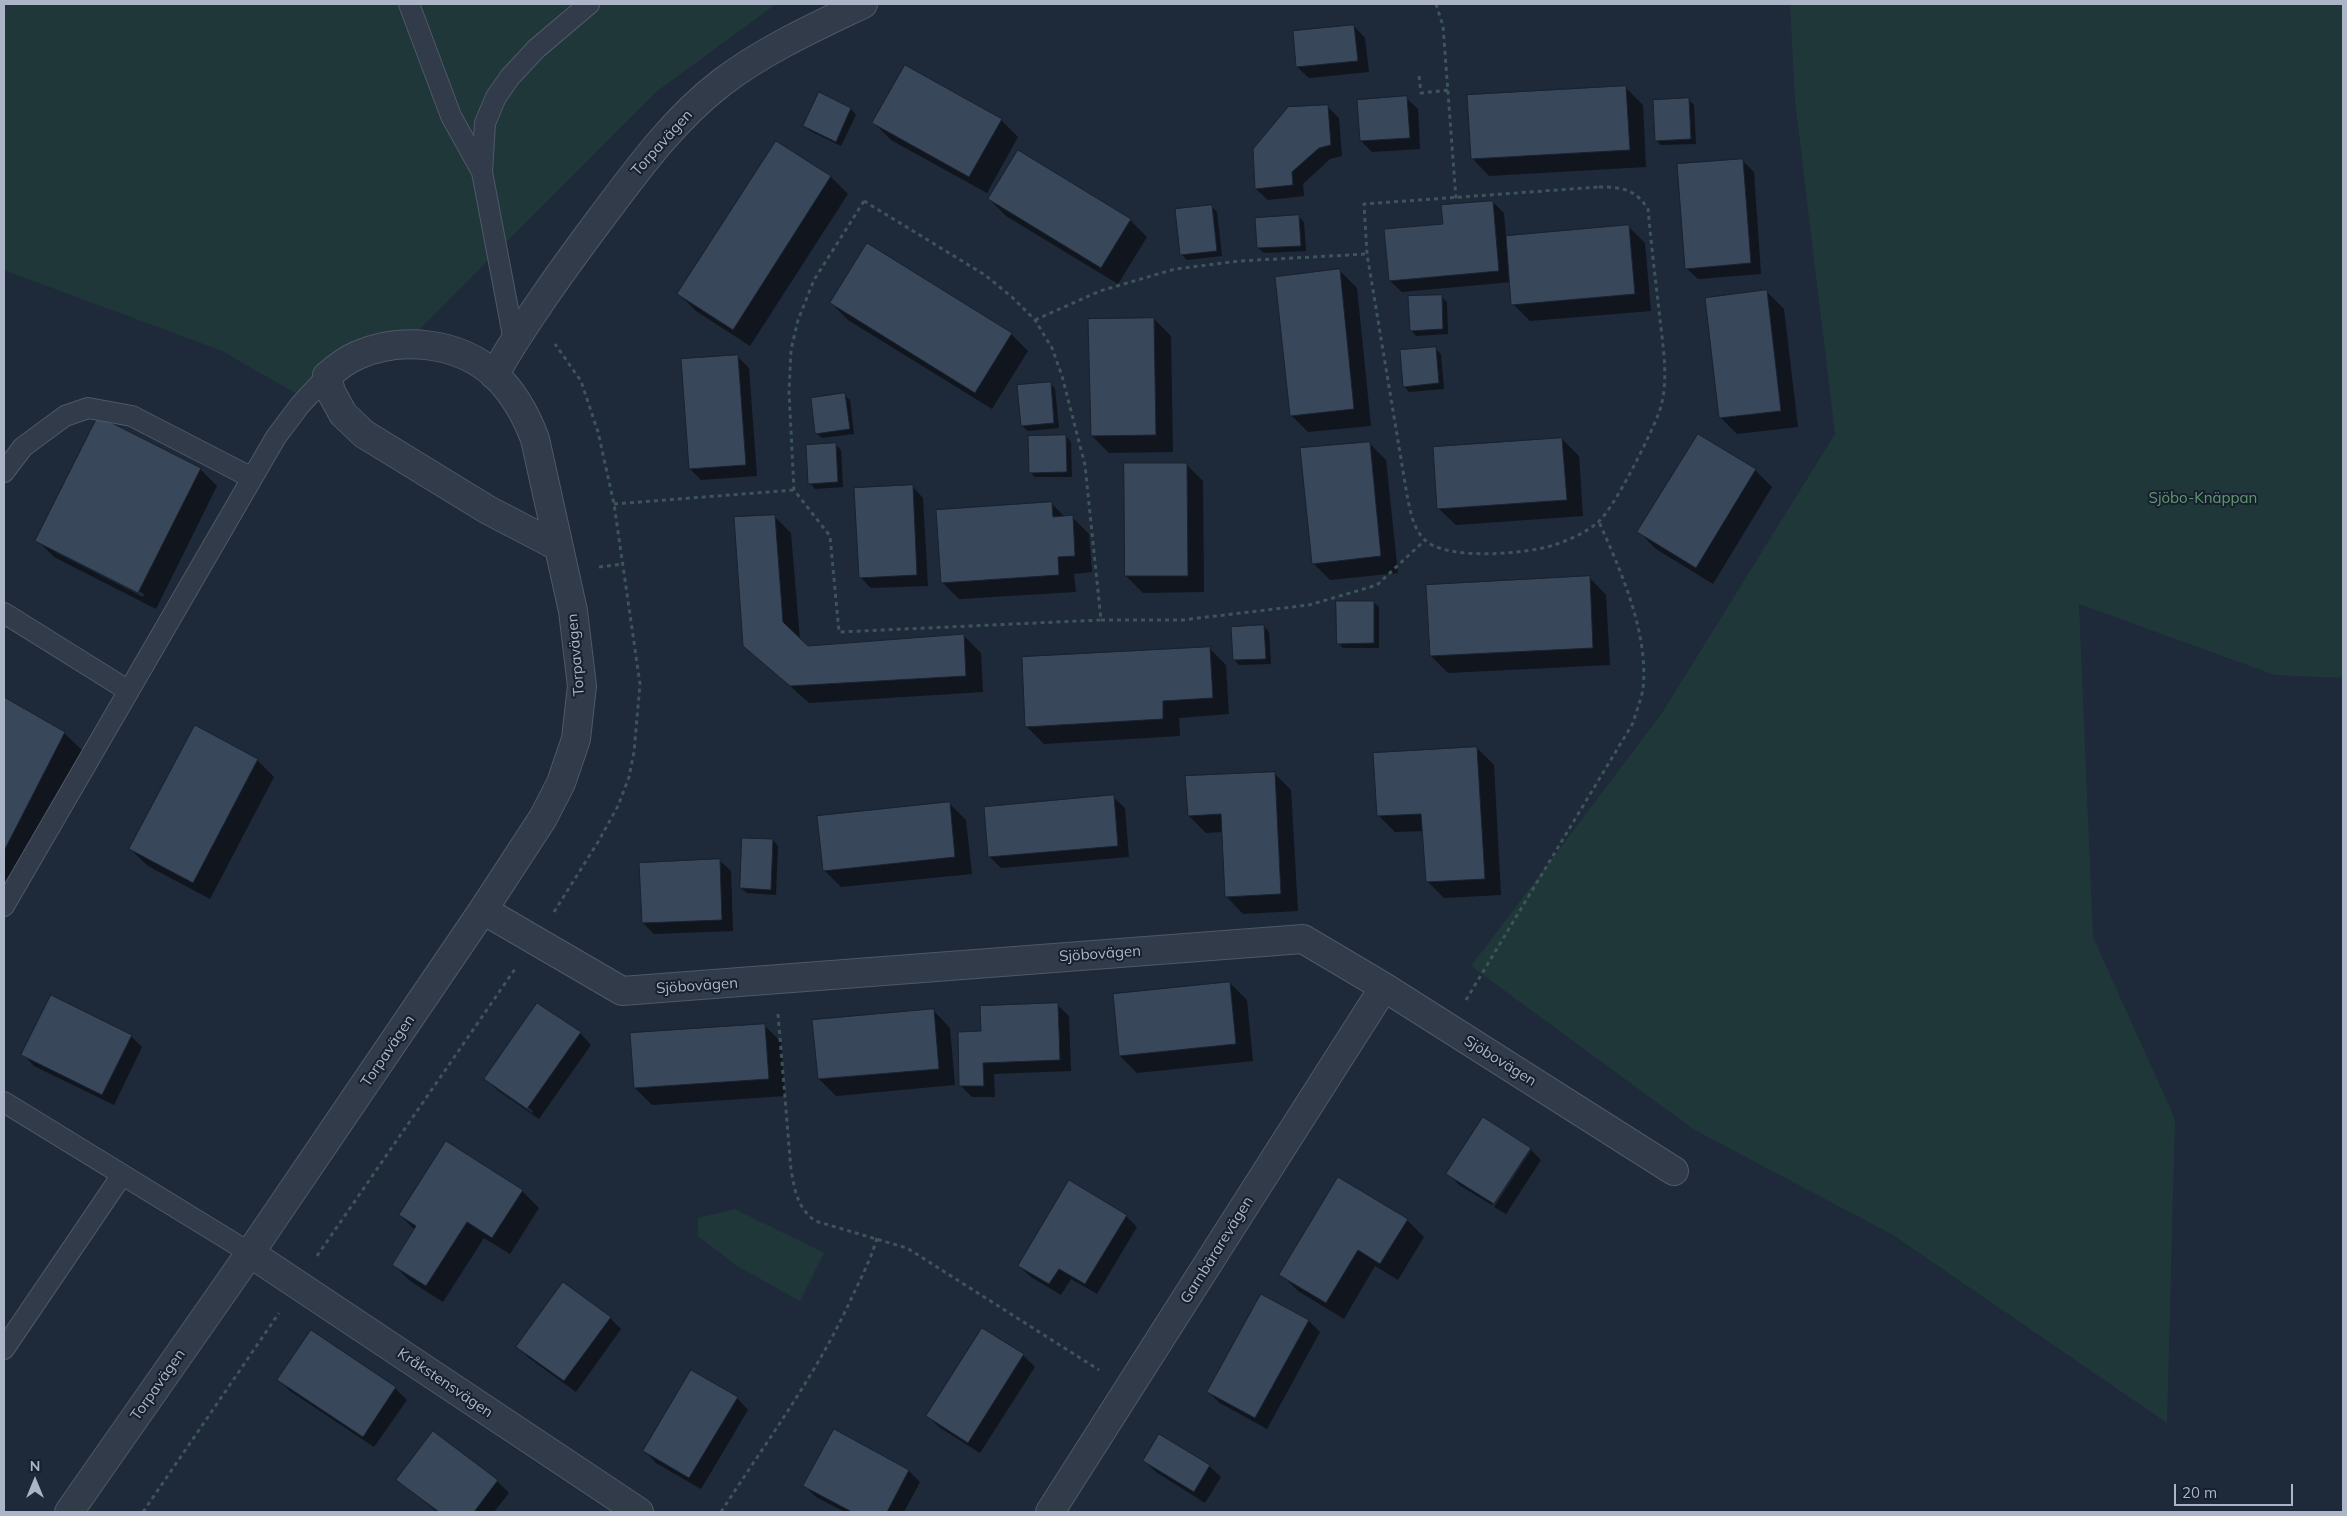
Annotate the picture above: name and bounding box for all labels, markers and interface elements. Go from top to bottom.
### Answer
street label: Torpavägen [628,106,696,180]
park label: Sjöbo-Knäppan [2149,489,2257,507]
street label: Torpavägen [563,613,589,697]
street label: Sjöbovägen [1059,942,1141,966]
street label: Sjöbovägen [656,974,738,998]
street label: Torpavägen [357,1012,419,1090]
street label: Sjöbovägen [1461,1032,1539,1090]
street label: Garnbärarevägen [1177,1193,1257,1307]
street label: Kråkstensvägen [394,1344,496,1422]
street label: Torpavägen [127,1346,189,1424]
north arrow [10,1456,60,1506]
text: N [30,1457,40,1475]
scale bar [2177,1474,2296,1506]
text: 20 m [2182,1483,2217,1502]

